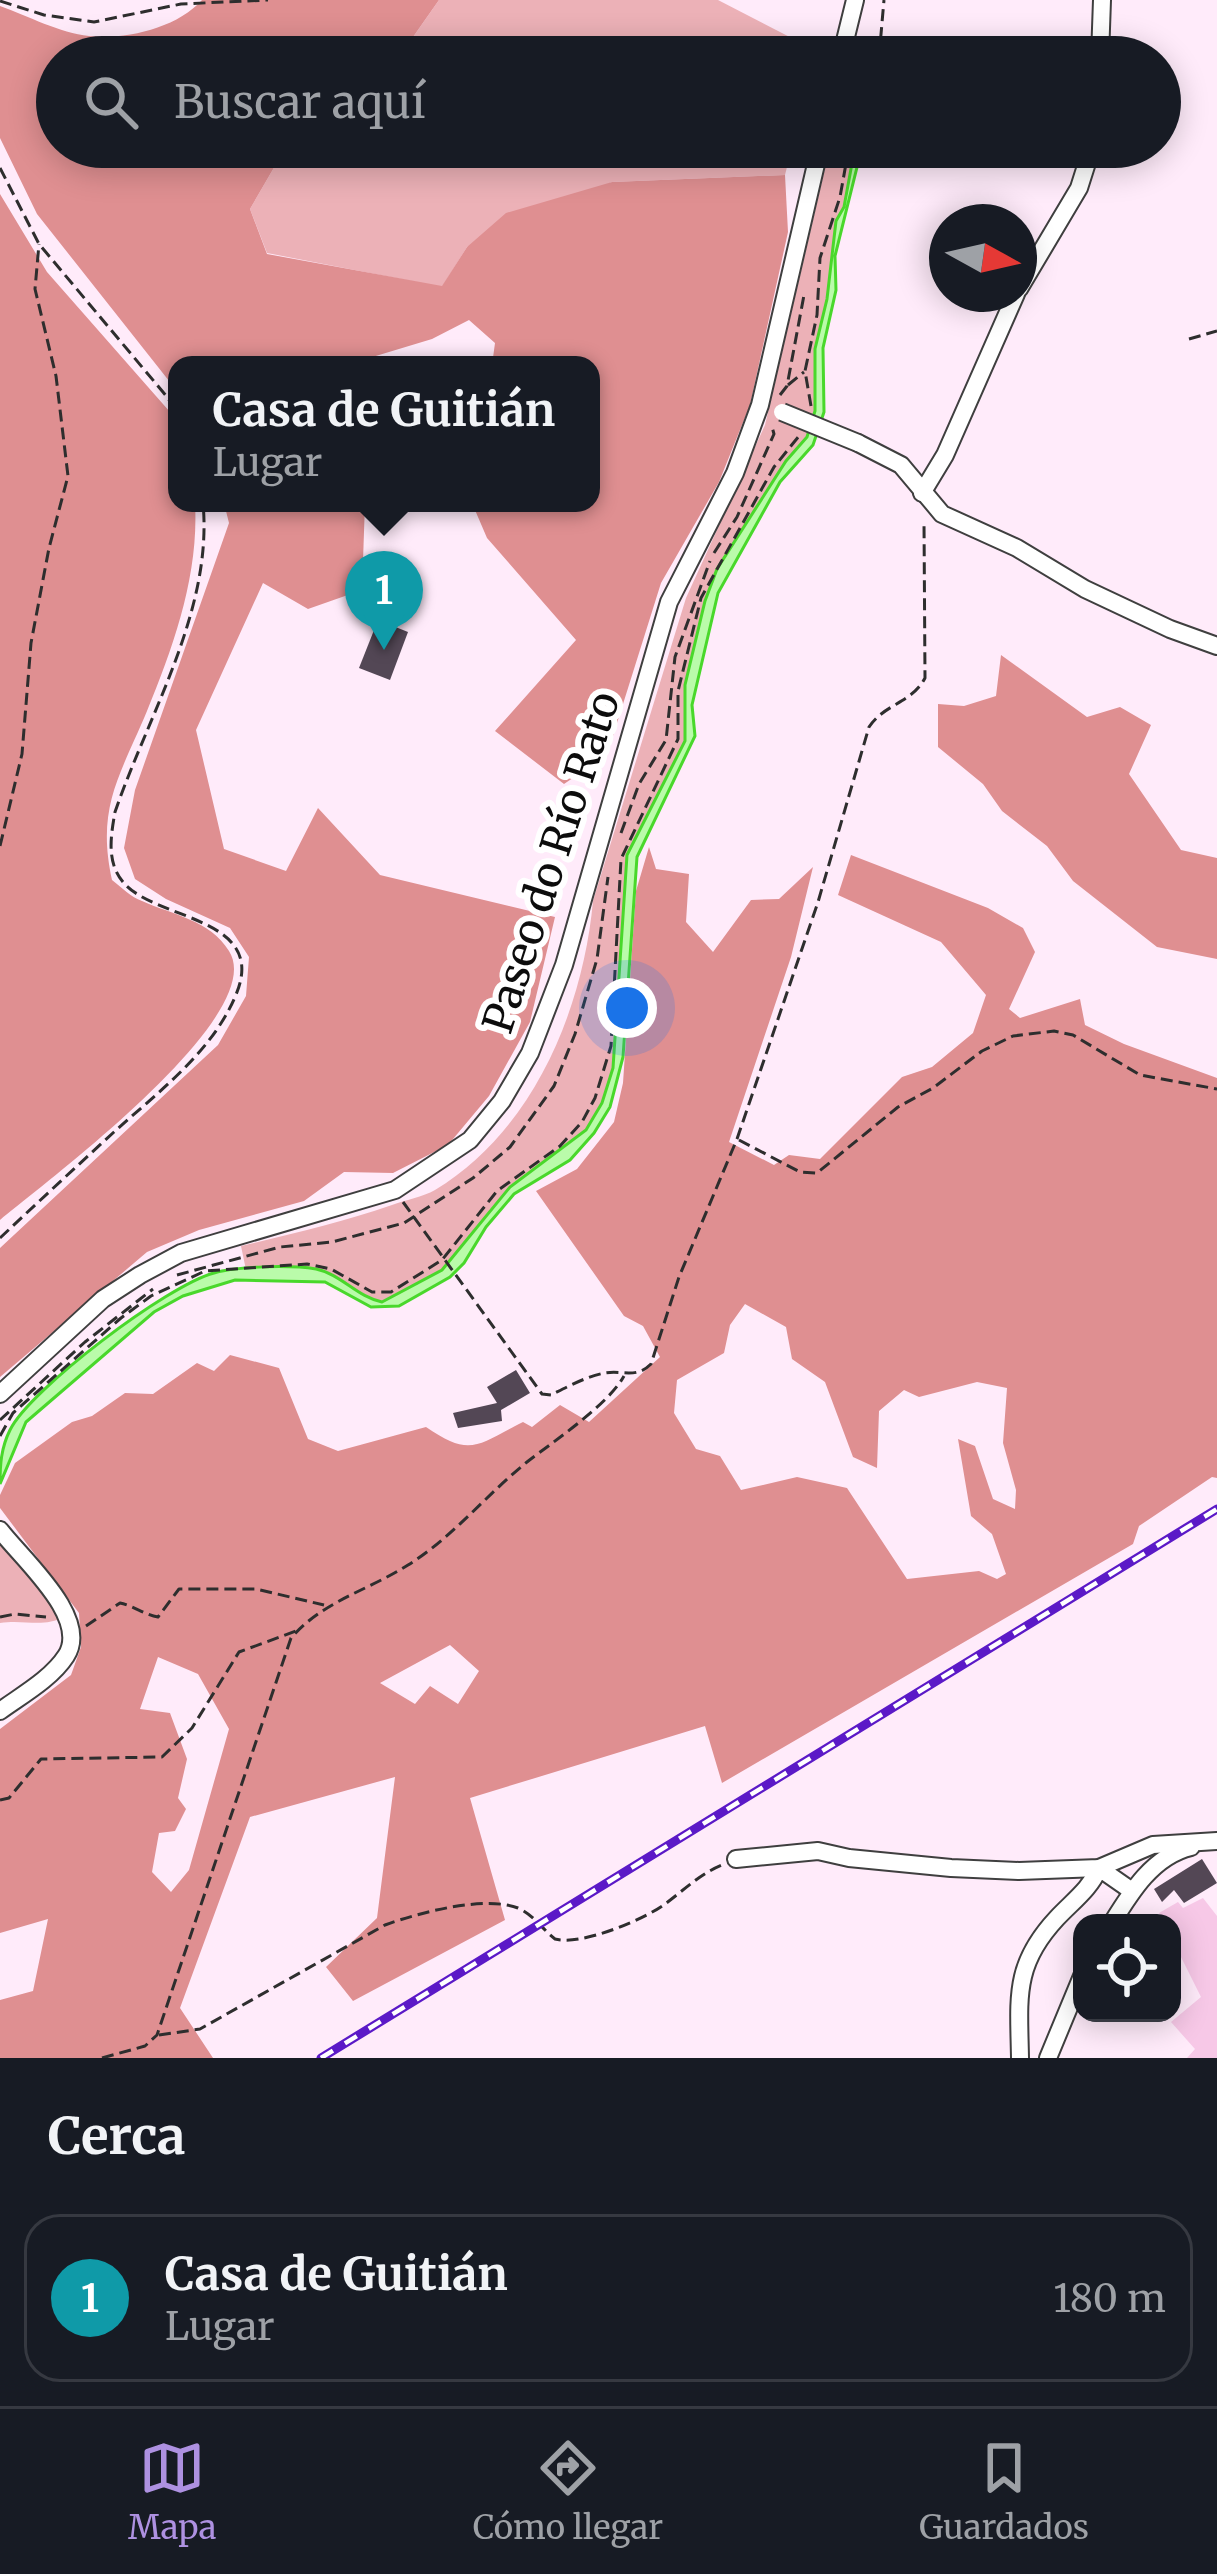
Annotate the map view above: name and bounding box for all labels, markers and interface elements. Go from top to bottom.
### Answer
search box [36,36,1181,168]
icon: search [78,69,144,135]
text: Buscar aquí [174,74,425,130]
north arrow [929,204,1037,312]
popup [168,356,600,512]
text: Casa de Guitián [213,382,555,438]
text: Lugar [213,438,322,487]
pin: 1 [345,551,423,650]
street label: Paseo do Río Rato [471,685,631,1039]
your location [597,978,657,1038]
map controls [1073,1914,1181,2022]
button: locate [1073,1914,1181,2022]
text: Cerca [48,2104,186,2168]
text: Casa de Guitián [165,2246,508,2302]
text: 1 [81,2274,99,2323]
text: 180 m [1053,2274,1166,2323]
text: Lugar [165,2302,275,2351]
tab: Mapa [128,2435,217,2548]
tab: Cómo llegar [473,2435,663,2548]
tab: Guardados [919,2435,1089,2548]

